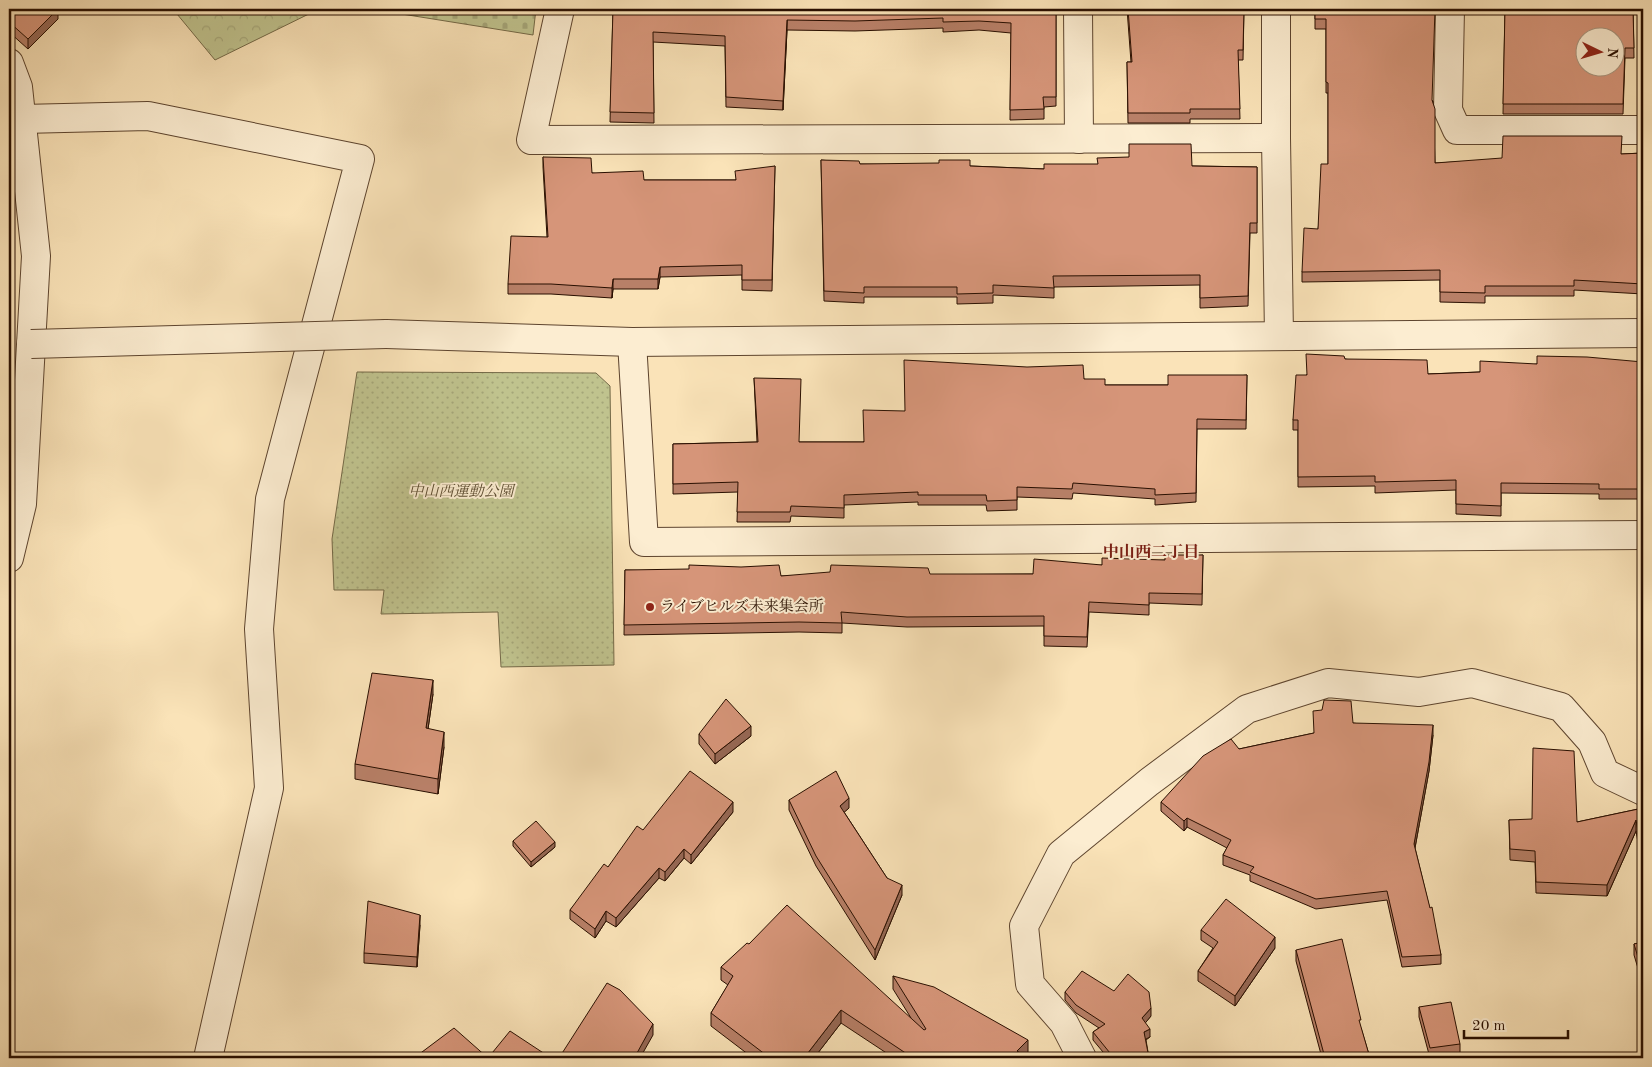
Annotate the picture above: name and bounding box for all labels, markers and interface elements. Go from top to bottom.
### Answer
north arrow [1574,28,1624,78]
text: N [1604,47,1619,59]
park label: 中山西運動公園 [408,483,516,500]
district label: 中山西二丁目 [1103,543,1199,561]
place label: ライブヒルズ未来集会所 [660,598,824,615]
marker: ライブヒルズ未来集会所 [644,601,656,613]
scale bar [1464,1007,1568,1039]
text: 20 m [1472,1019,1506,1034]

